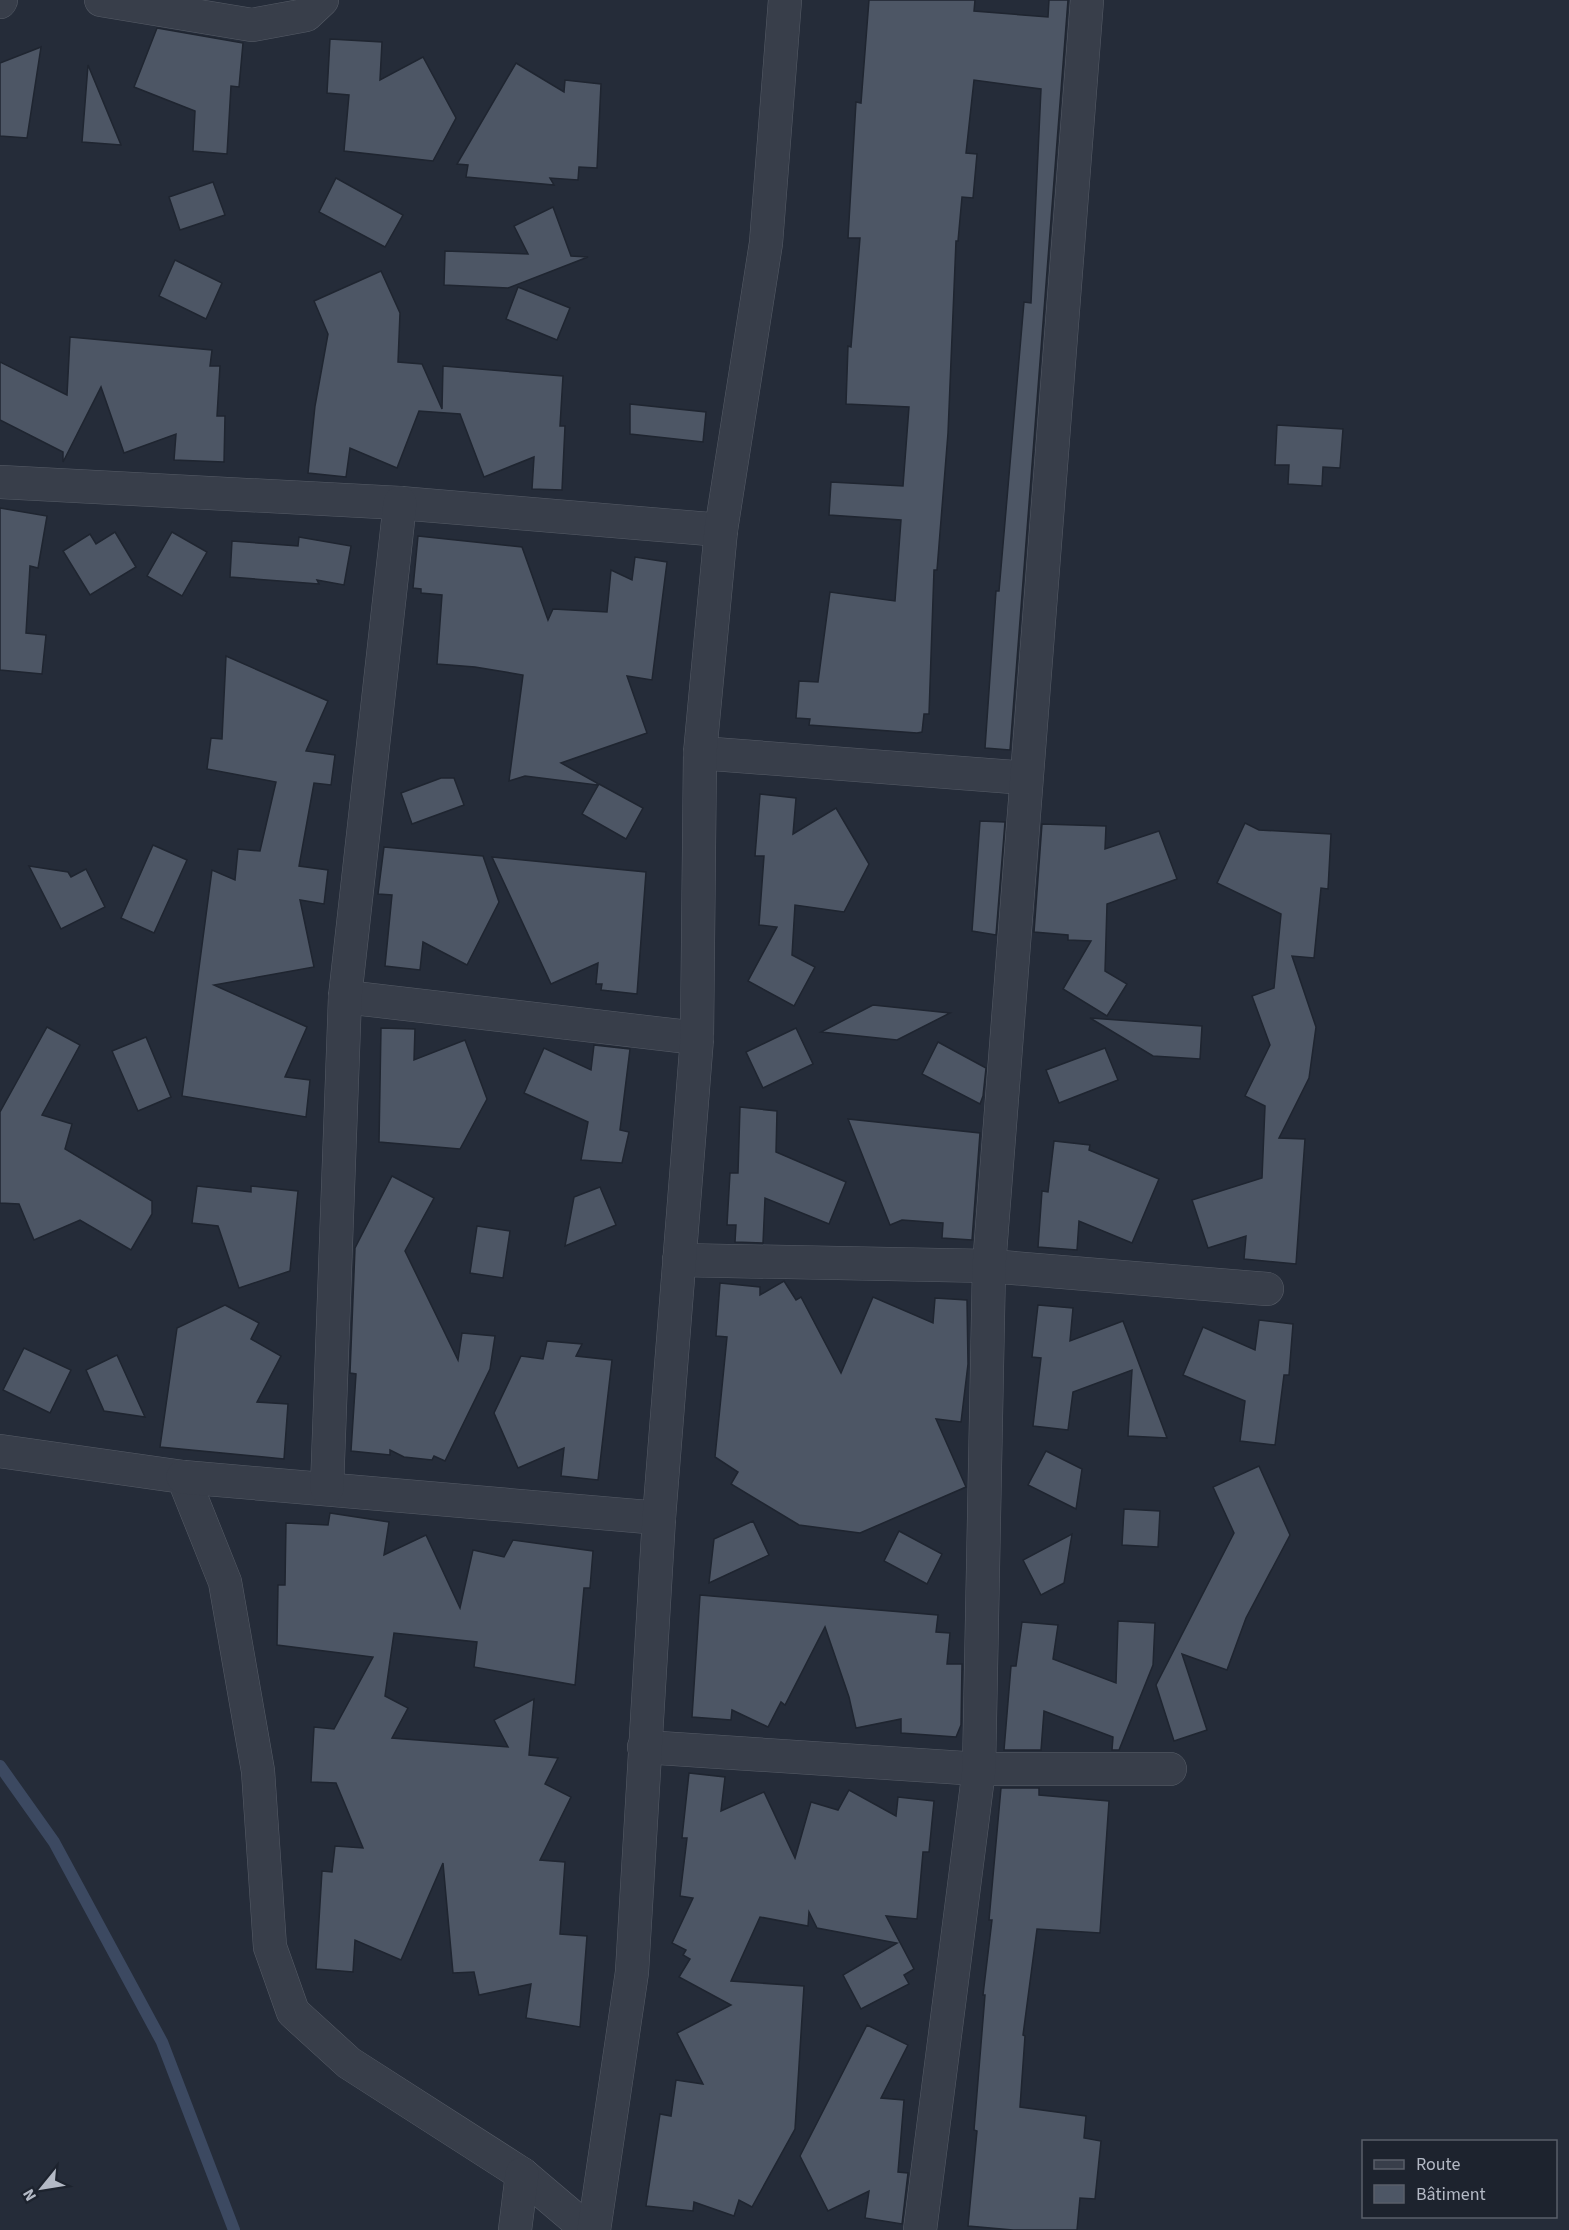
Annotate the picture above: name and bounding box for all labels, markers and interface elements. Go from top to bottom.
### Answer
legend [1362,2140,1557,2218]
text: Route [1416,2152,1460,2177]
north arrow [12,2158,72,2218]
text: Bâtiment [1416,2182,1486,2207]
text: N [18,2185,42,2205]

